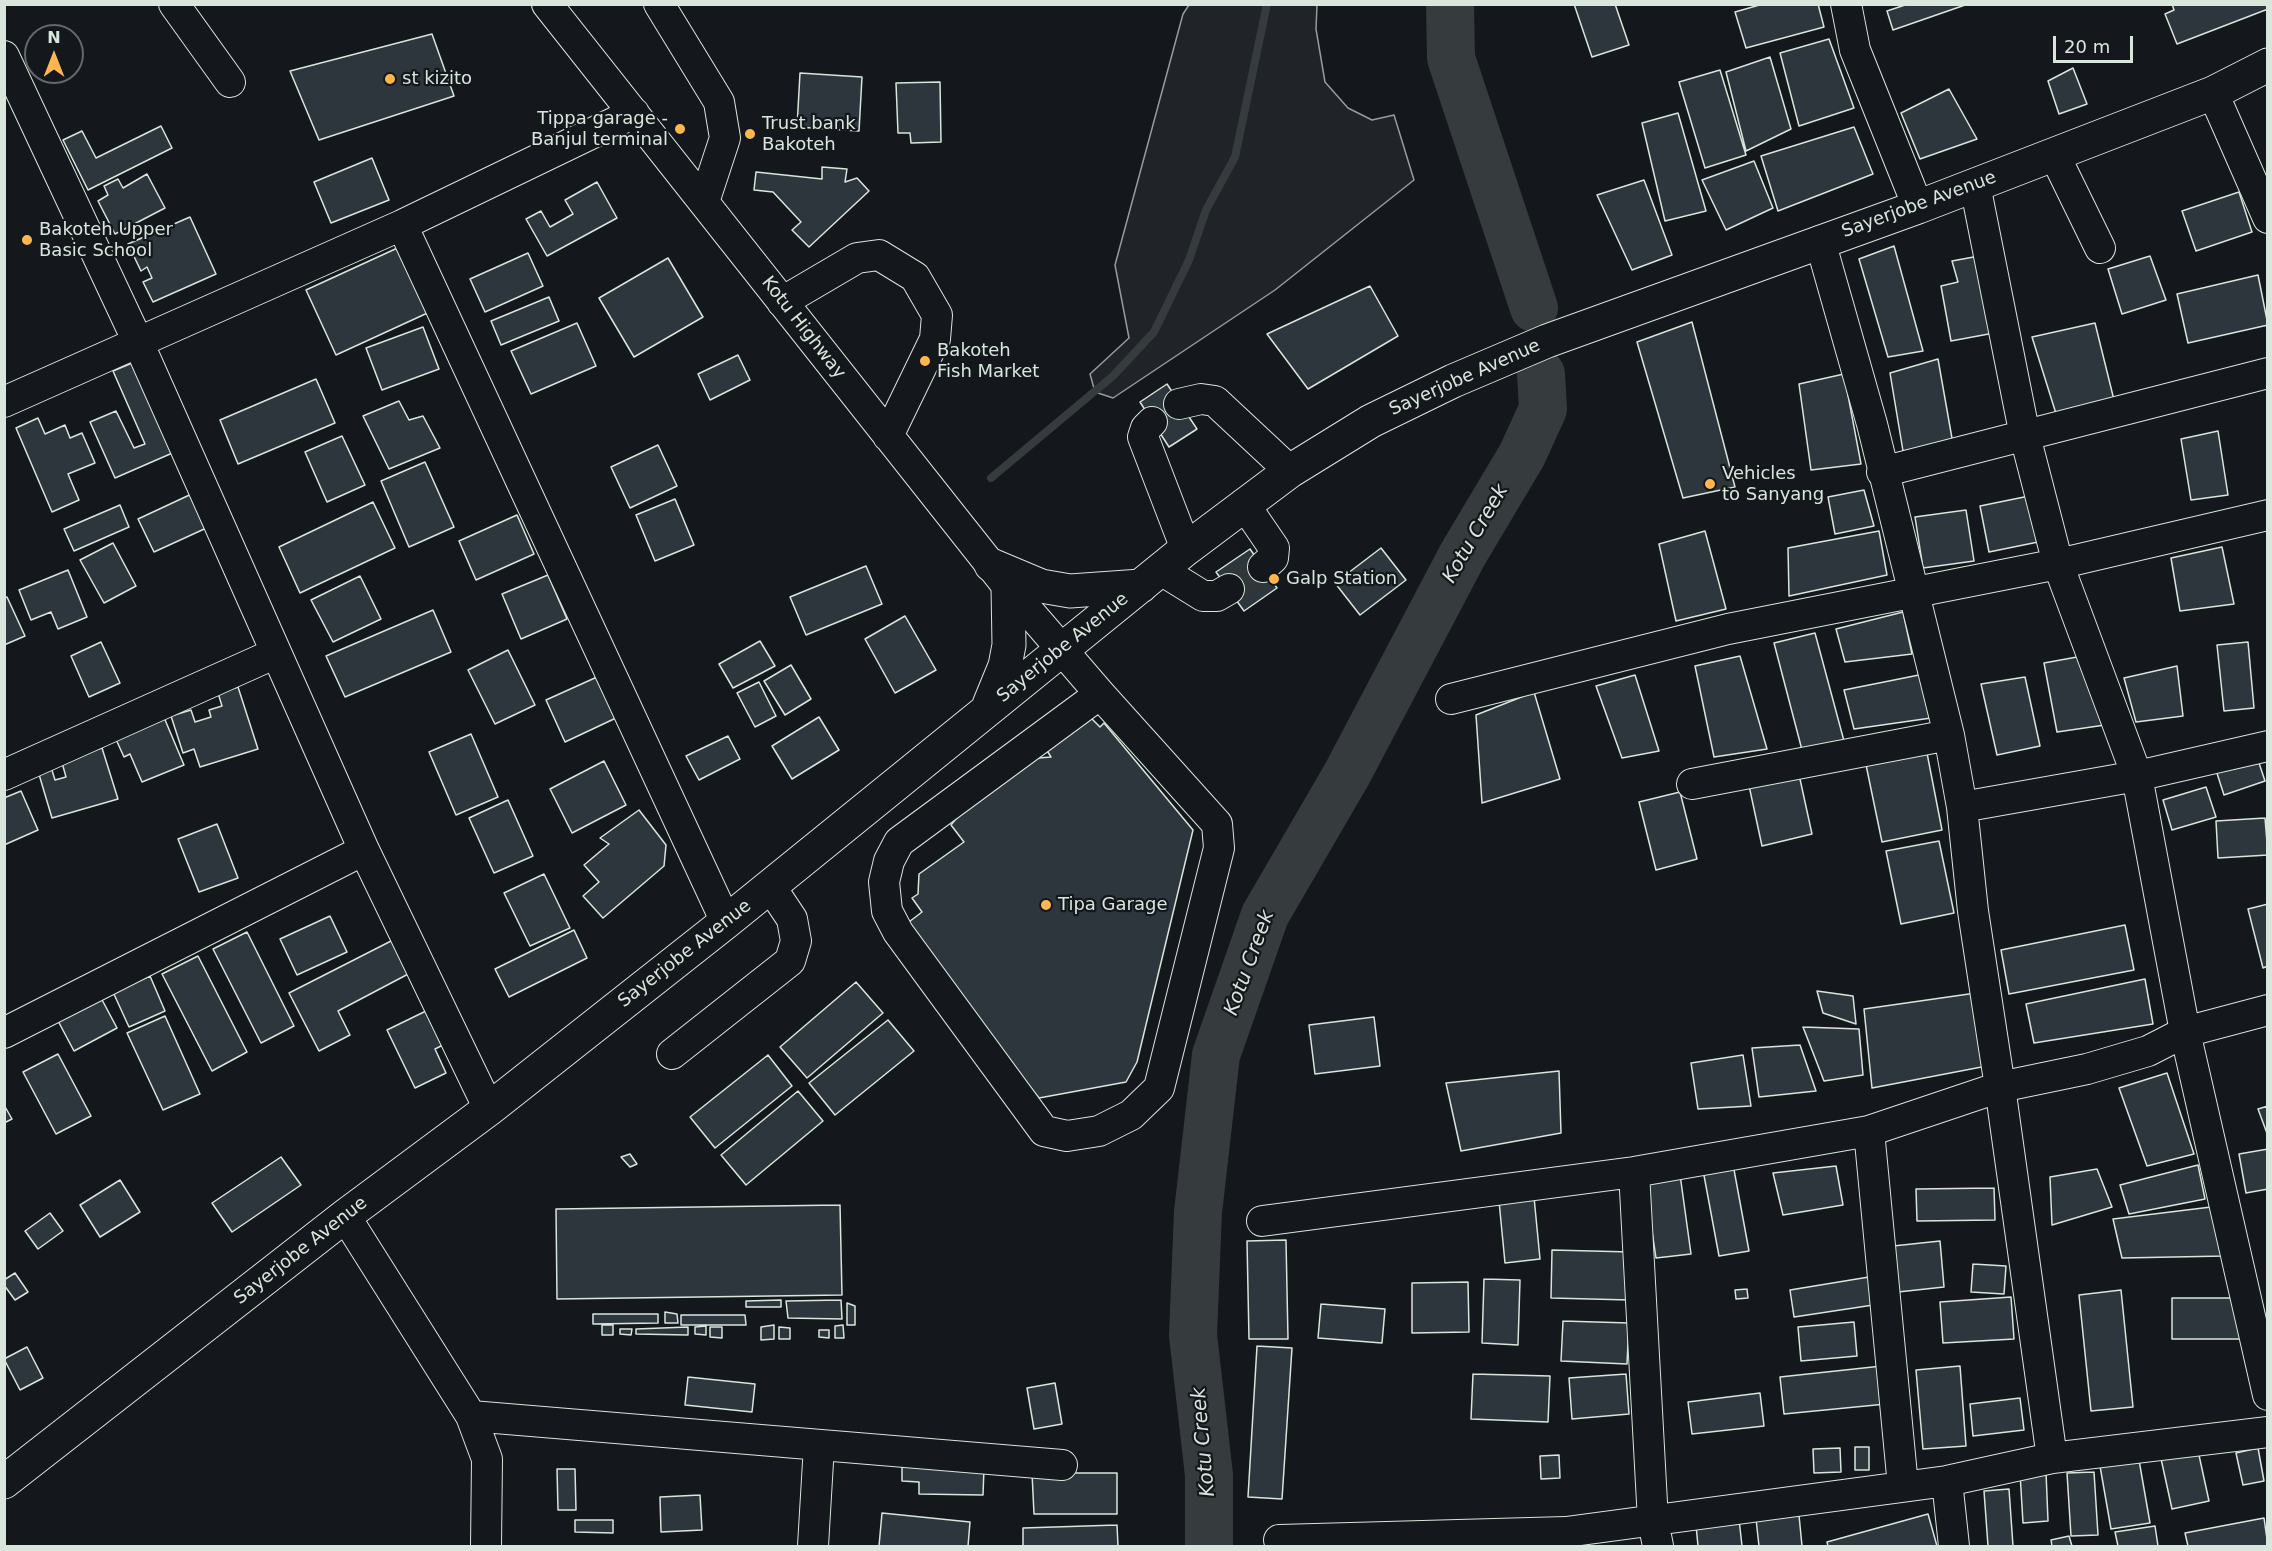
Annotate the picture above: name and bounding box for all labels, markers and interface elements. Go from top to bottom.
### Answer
north arrow [24,24,84,84]
scale bar [2056,24,2136,62]
text: N [47,28,61,47]
text: 20 m [2064,36,2110,57]
place label: st kizito [402,68,472,90]
marker: st kizito [383,72,397,86]
place label: Tippa garage - Banjul terminal [531,108,668,150]
place label: Trust bank Bakoteh [762,113,856,156]
marker: Tippa garage - Banjul terminal [673,122,687,136]
marker: Trust bank Bakoteh [743,127,757,141]
street label: Sayerjobe Avenue [1839,167,1999,243]
place label: Bakoteh Upper Basic School [39,219,173,262]
marker: Bakoteh Upper Basic School [20,233,34,247]
street label: Kotu Highway [756,273,850,383]
street label: Sayerjobe Avenue [1386,335,1544,421]
place label: Bakoteh Fish Market [937,340,1039,382]
marker: Bakoteh Fish Market [918,354,932,368]
place label: Vehicles to Sanyang [1722,463,1824,506]
marker: Vehicles to Sanyang [1703,477,1717,491]
water label: Kotu Creek [1438,480,1514,588]
place label: Galp Station [1286,568,1397,590]
marker: Galp Station [1267,572,1281,586]
street label: Sayerjobe Avenue [993,588,1133,708]
place label: Tipa Garage [1058,894,1168,916]
street label: Sayerjobe Avenue [614,895,756,1013]
marker: Tipa Garage [1039,898,1053,912]
water label: Kotu Creek [1220,907,1280,1019]
street label: Sayerjobe Avenue [230,1192,372,1310]
water label: Kotu Creek [1187,1386,1221,1498]

